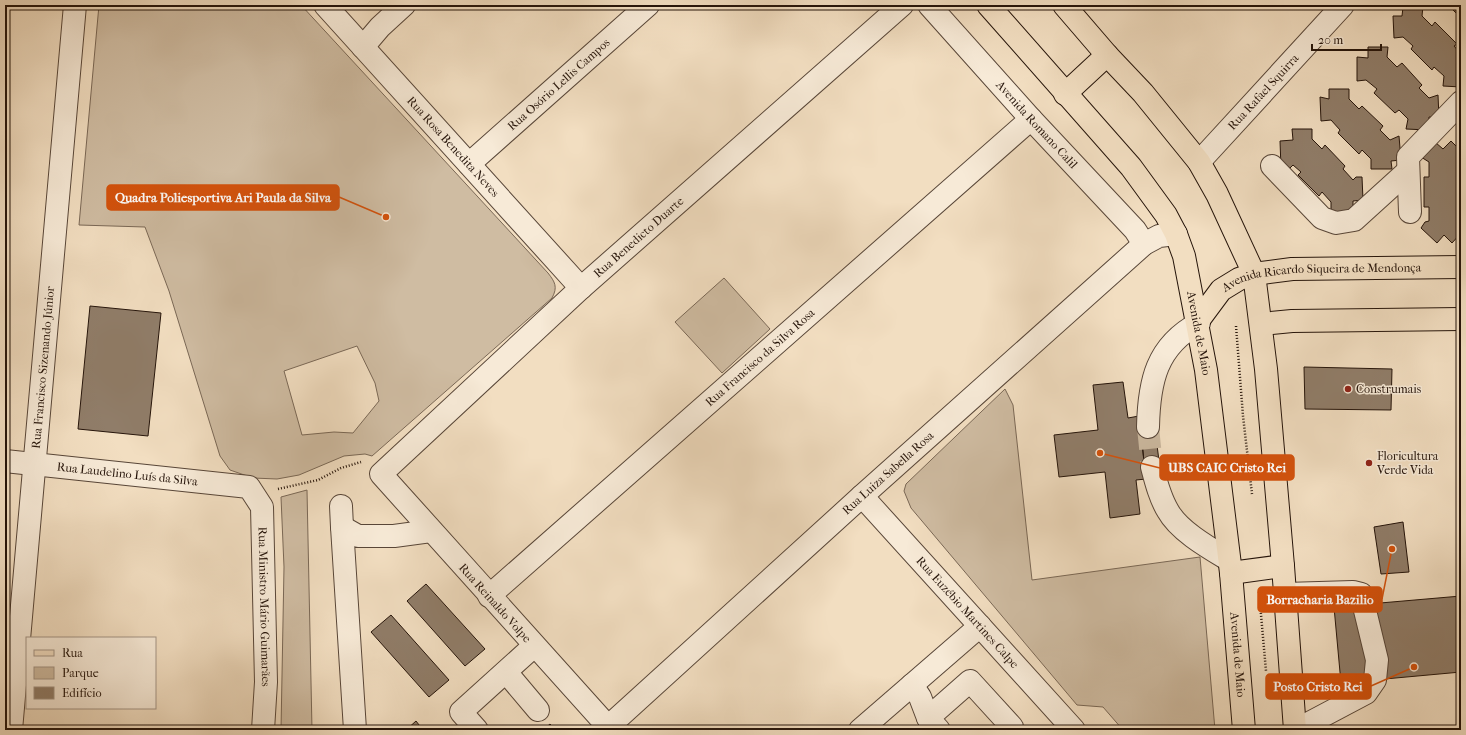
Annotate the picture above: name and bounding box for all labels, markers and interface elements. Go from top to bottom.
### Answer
scale bar [1312,26,1381,52]
text: 20 m [1318,33,1343,47]
street label: Rua Osório Lellis Campos [505,35,613,133]
street label: Rua Rafael Squirra [1225,51,1302,133]
street label: Avenida Romano Calil [992,77,1081,172]
street label: Rua Rosa Benedita Neves [404,94,502,200]
callout: Quadra Poliesportiva Ari Paula da Silva [107,185,339,210]
text: Quadra Poliesportiva Ari Paula da Silva [115,190,332,206]
street label: Rua Benedicto Duarte [591,194,686,281]
street label: Avenida Ricardo Siqueira de Mendonça [1219,260,1422,295]
street label: Rua Francisco Sizenando Júnior [29,285,57,449]
street label: Avenida de Maio [1184,289,1214,376]
street label: Rua Francisco da Silva Rosa [702,305,818,409]
place label: Construmais [1356,382,1422,396]
marker: Construmais [1343,384,1353,394]
street label: Rua Luiza Sabella Rosa [839,428,937,517]
place label: Floricultura Verde Vida [1376,449,1439,477]
callout: UBS CAIC Cristo Rei [1160,455,1294,480]
marker: Floricultura Verde Vida [1364,458,1374,468]
street label: Rua Laudelino Luís da Silva [56,460,199,489]
text: UBS CAIC Cristo Rei [1167,460,1286,475]
street label: Rua Ministro Mário Guimarães [255,527,273,688]
street label: Rua Euzébio Martines Calpe [913,554,1022,671]
street label: Rua Reinaldo Volpe [456,561,534,645]
callout: Borracharia Bazilio [1258,587,1382,612]
text: Borracharia Bazilio [1266,592,1374,607]
street label: Avenida de Maio [1227,611,1248,698]
legend [26,637,156,709]
text: Rua [62,646,83,660]
text: Parque [62,666,99,680]
callout: Posto Cristo Rei [1266,674,1371,699]
text: Posto Cristo Rei [1273,679,1363,694]
text: Edifício [62,686,102,700]

